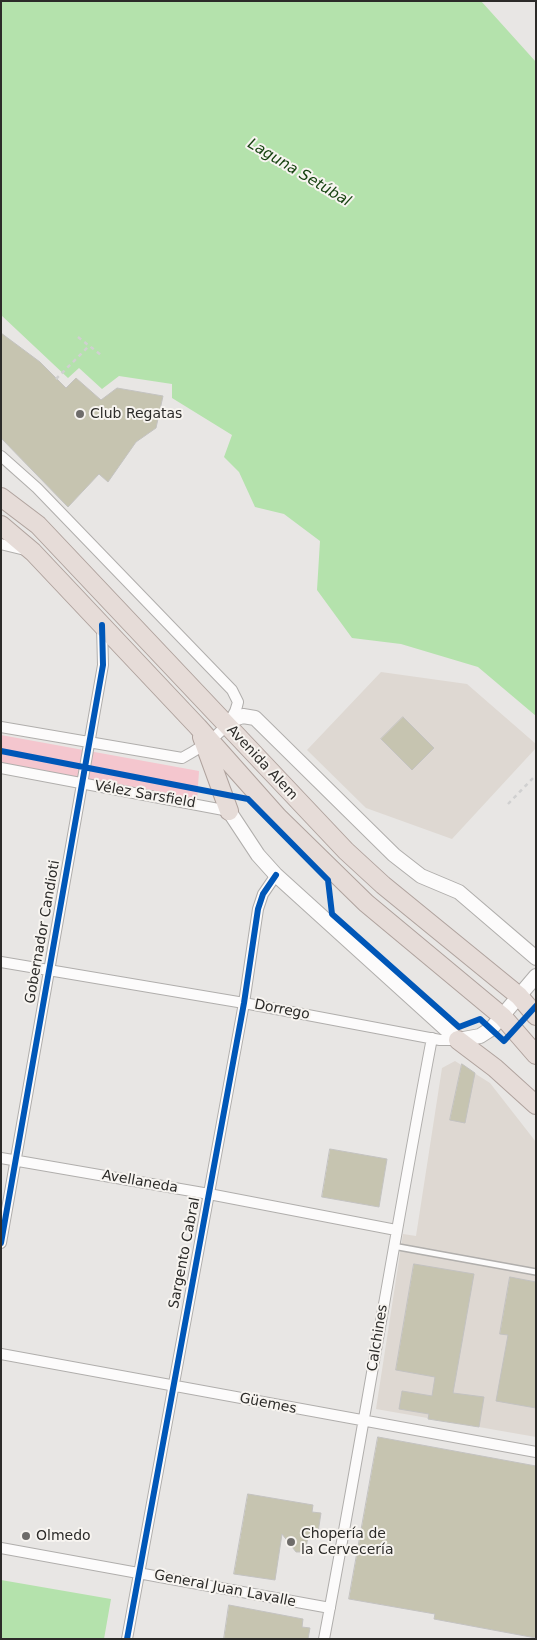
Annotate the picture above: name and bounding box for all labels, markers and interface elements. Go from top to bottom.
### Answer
water label: Laguna Setúbal [244,135,354,211]
place label: Club Regatas [90,406,182,422]
marker: Club Regatas [74,408,86,420]
street label: Avenida Alem [223,722,301,804]
street label: Vélez Sarsfield [93,778,197,812]
street label: Gobernador Candioti [22,859,64,1005]
street label: Dorrego [253,996,311,1024]
street label: Avellaneda [101,1167,179,1197]
street label: Sargento Cabral [166,1196,204,1310]
street label: Calchines [364,1303,392,1373]
street label: Güemes [238,1390,298,1418]
place label: Chopería de la Cervecería [301,1526,393,1558]
place label: Olmedo [36,1528,91,1544]
marker: Olmedo [20,1530,32,1542]
marker: Chopería de la Cervecería [285,1536,297,1548]
street label: General Juan Lavalle [153,1567,297,1611]

